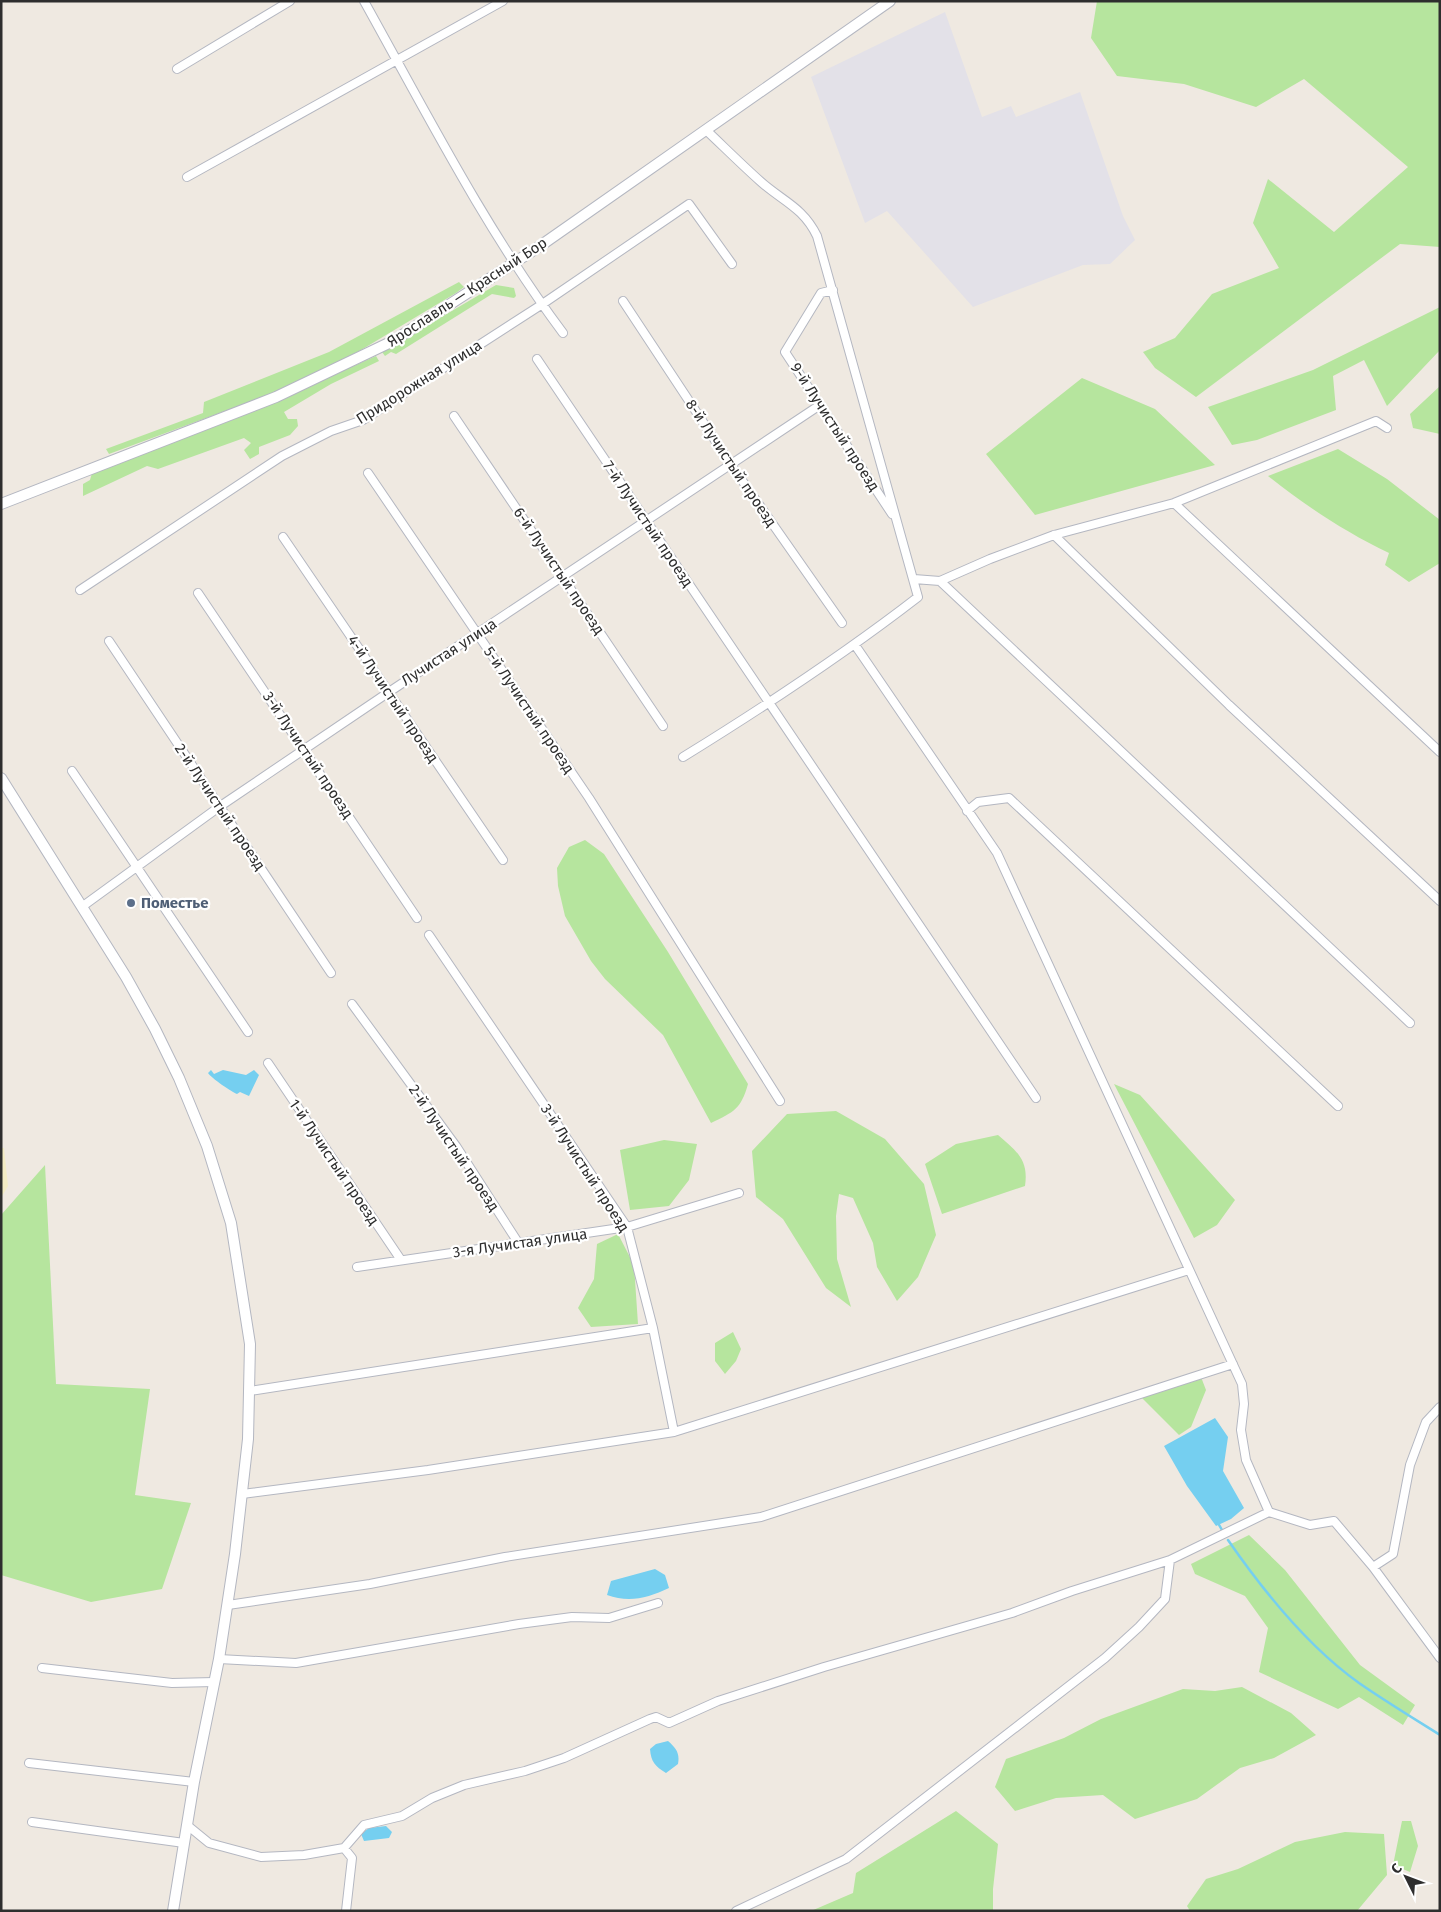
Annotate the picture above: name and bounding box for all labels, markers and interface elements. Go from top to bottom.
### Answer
street label: Ярославль — Красный Бор [384,233,550,351]
street label: Придорожная улица [353,336,485,428]
street label: 9-й Лучистый проезд [787,359,883,495]
street label: 8-й Лучистый проезд [682,396,780,530]
street label: 7-й Лучистый проезд [599,458,697,590]
street label: 6-й Лучистый проезд [510,504,608,638]
street label: Лучистая улица [398,614,500,690]
street label: 4-й Лучистый проезд [344,632,442,766]
street label: 5-й Лучистый проезд [480,643,578,777]
street label: 3-й Лучистый проезд [259,688,357,822]
street label: 2-й Лучистый проезд [171,740,269,874]
place label: Поместье [141,894,208,912]
marker: Поместье [125,897,137,909]
street label: 2-й Лучистый проезд [405,1081,503,1215]
street label: 1-й Лучистый проезд [285,1096,383,1228]
street label: 3-й Лучистый проезд [537,1101,633,1235]
street label: 3-я Лучистая улица [452,1225,588,1261]
north arrow [1381,1852,1431,1902]
text: С [1388,1860,1406,1877]

